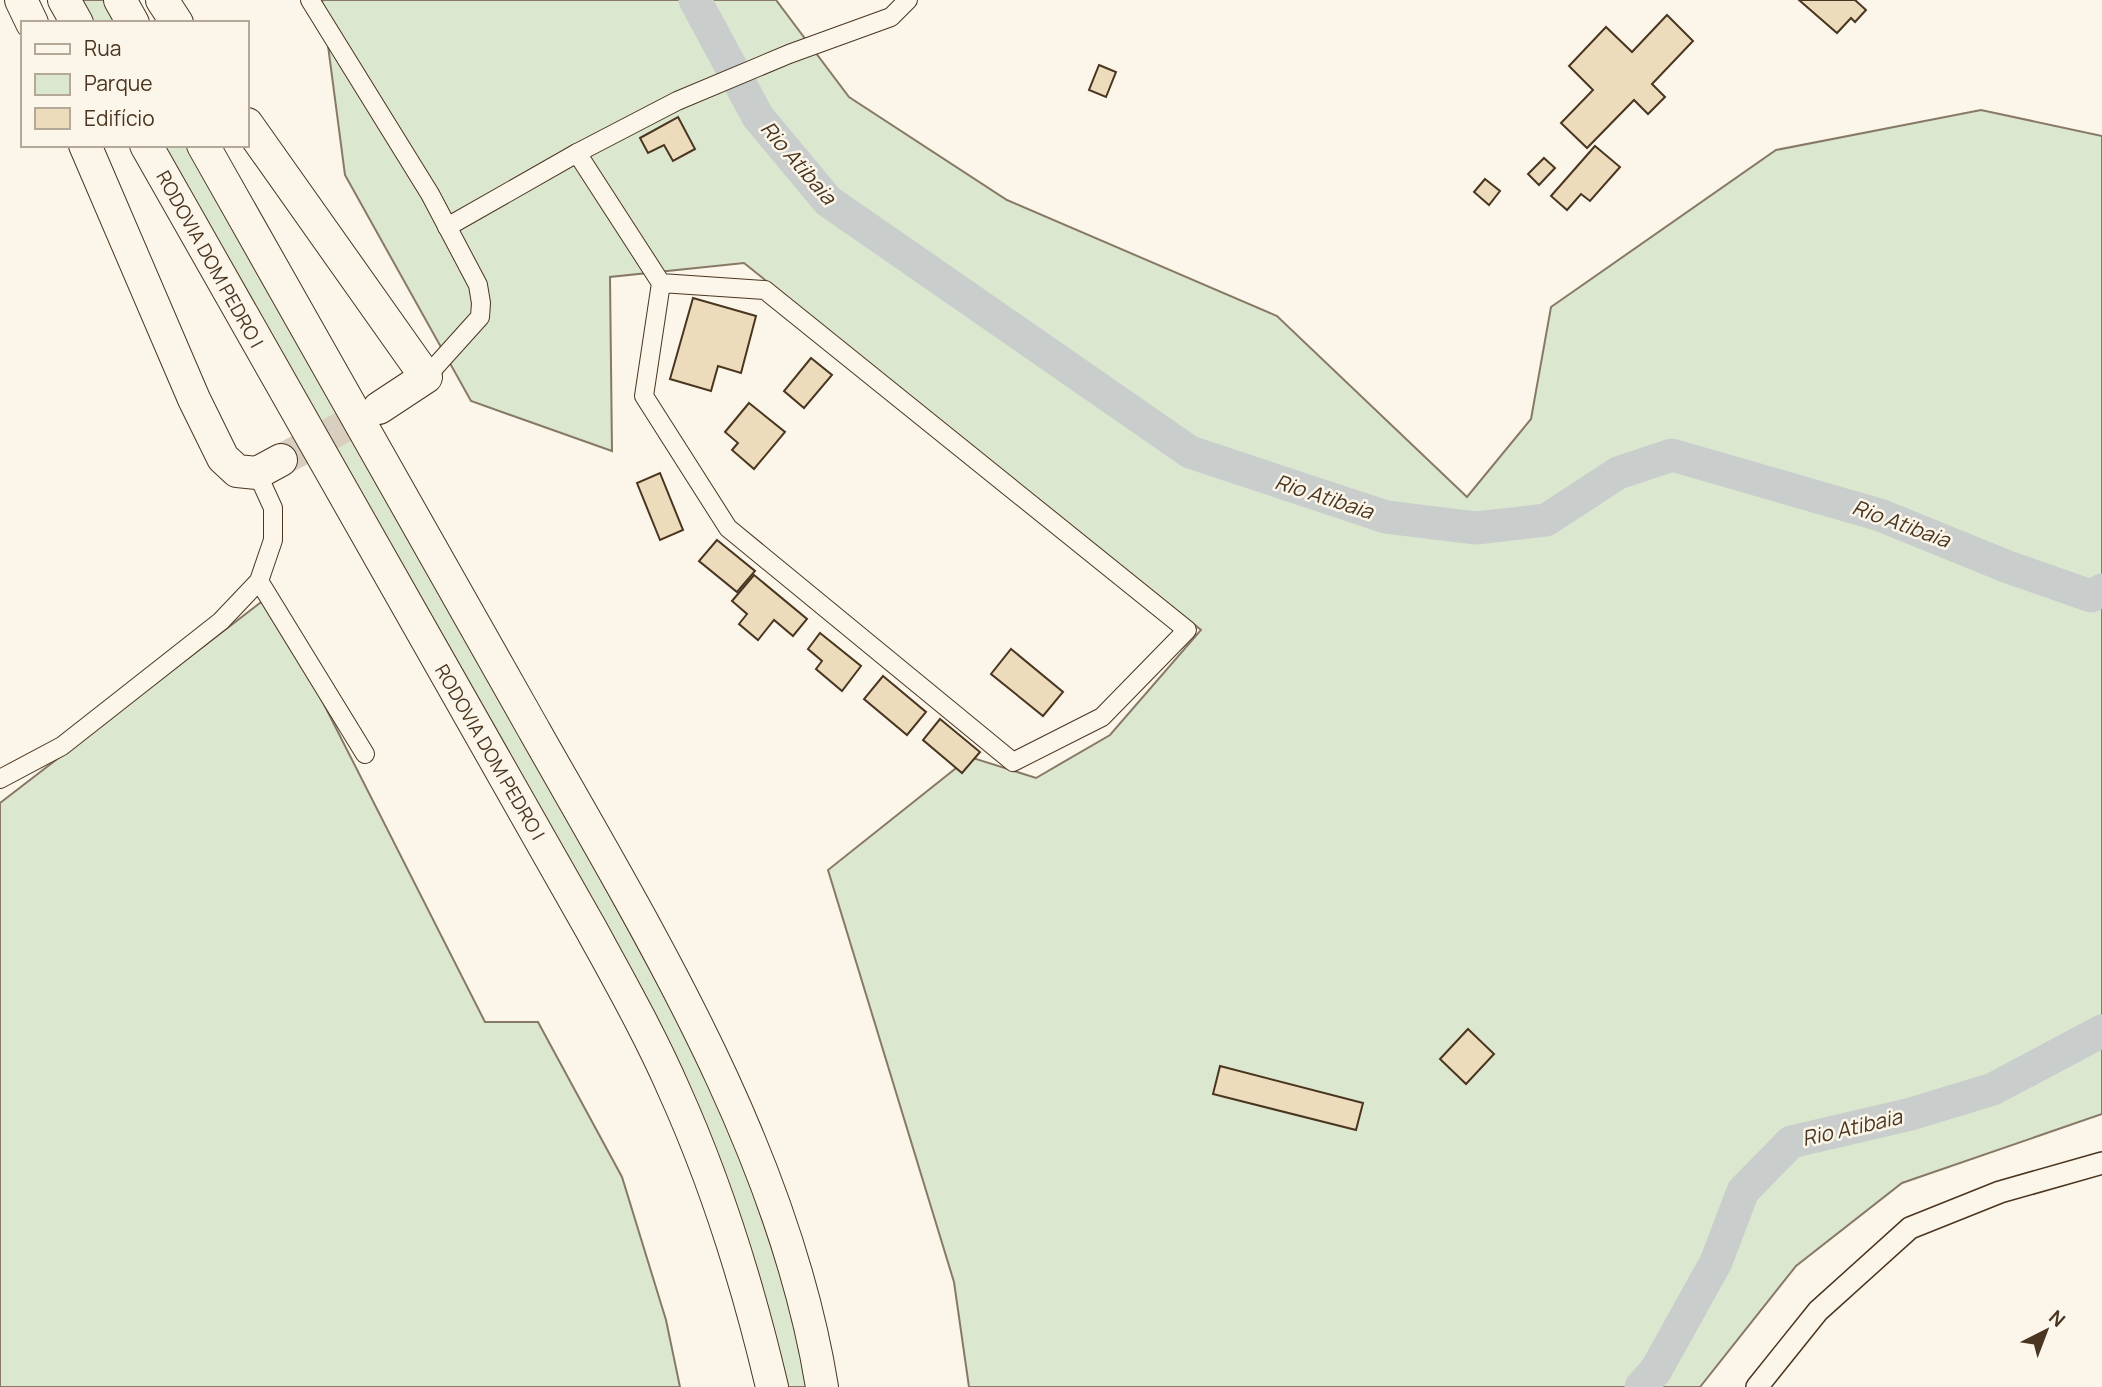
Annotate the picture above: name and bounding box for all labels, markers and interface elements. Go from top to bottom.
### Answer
legend [21,21,248,147]
text: Rua [84,34,121,62]
text: Parque [84,69,153,97]
text: Edifício [84,104,155,132]
water label: Rio Atibaia [755,115,844,211]
street label: RODOVIA DOM PEDRO I [150,166,270,352]
water label: Rio Atibaia [1272,467,1378,525]
water label: Rio Atibaia [1849,493,1955,554]
street label: RODOVIA DOM PEDRO I [429,659,551,845]
water label: Rio Atibaia [1799,1102,1906,1152]
north arrow [2011,1296,2081,1366]
text: N [2044,1304,2071,1333]

